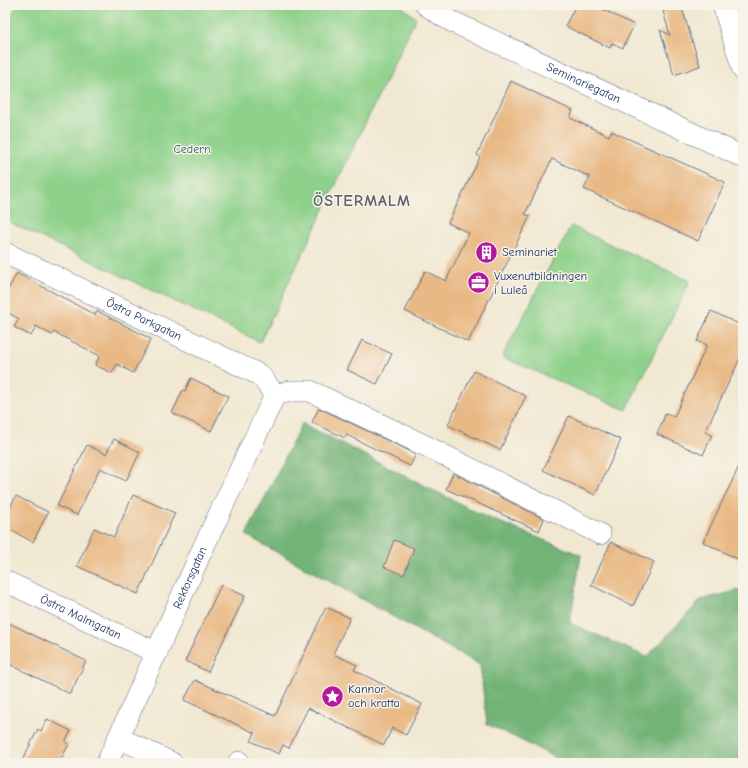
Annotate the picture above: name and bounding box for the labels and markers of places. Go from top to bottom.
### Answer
building icon: Seminariet [473,239,499,265]
place label: Seminariet [502,245,558,259]
place label: Vuxenutbildningen i Luleå [494,269,587,297]
office icon: Vuxenutbildningen i Luleå [466,270,492,296]
place label: Kannor och kratta [348,682,400,710]
place icon: Kannor och kratta [320,683,346,709]

